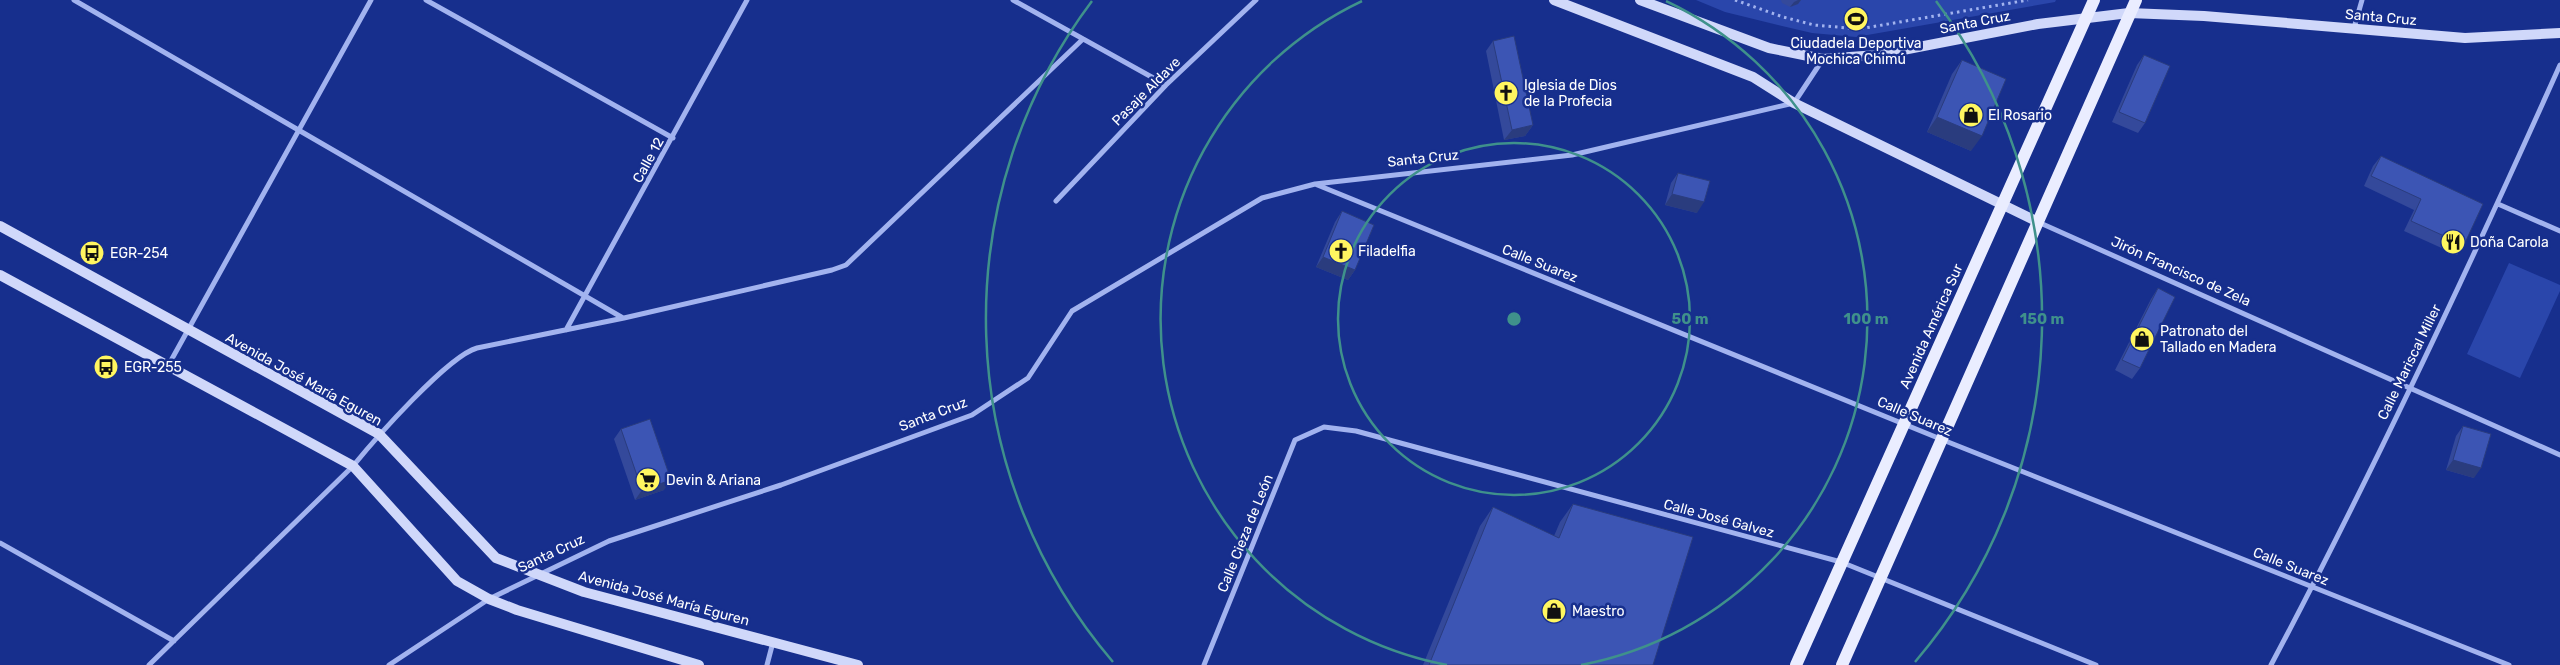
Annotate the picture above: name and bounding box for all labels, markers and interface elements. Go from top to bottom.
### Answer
sports icon: Ciudadela Deportiva Mochica Chimú [1843,6,1869,32]
street label: Santa Cruz [2345,6,2417,29]
street label: Santa Cruz [1938,7,2012,38]
place label: Ciudadela Deportiva Mochica Chimú [1790,35,1922,68]
street label: Pasaje Aldave [1108,53,1184,129]
place label: Iglesia de Dios de la Profecia [1524,77,1617,110]
church icon: Iglesia de Dios de la Profecia [1493,80,1519,106]
shop icon: El Rosario [1958,102,1984,128]
place label: El Rosario [1988,107,2052,124]
street label: Calle 12 [629,135,668,186]
street label: Santa Cruz [1387,146,1460,171]
restaurant icon: Doña Carola [2440,229,2466,255]
street label: Jirón Francisco de Zela [2108,233,2253,310]
place label: Doña Carola [2470,234,2549,251]
church icon: Filadelfia [1328,238,1354,264]
bus stop icon: EGR-254 [79,240,105,266]
street label: Calle Suarez [1499,241,1580,286]
place label: Filadelfia [1358,243,1416,260]
place label: EGR-254 [110,245,169,262]
street label: Avenida América Sur [1896,260,1967,391]
street label: Calle Mariscal Miller [2374,301,2445,423]
centre of rings [1505,310,1523,328]
text: 50 m [1672,310,1708,328]
text: 100 m [1844,310,1888,328]
text: 150 m [2020,310,2064,328]
place label: Patronato del Tallado en Madera [2160,323,2277,356]
shop icon: Patronato del Tallado en Madera [2129,326,2155,352]
street label: Avenida José María Eguren [223,329,385,430]
bus stop icon: EGR-255 [93,354,119,380]
place label: EGR-255 [124,359,182,376]
street label: Calle Suarez [1875,393,1955,440]
street label: Santa Cruz [897,394,970,435]
supermarket icon: Devin & Ariana [635,467,661,493]
place label: Devin & Ariana [666,472,761,489]
street label: Calle Cieza de León [1214,472,1277,595]
street label: Calle José Galvez [1662,496,1776,541]
street label: Santa Cruz [515,531,587,576]
street label: Calle Suarez [2250,544,2331,589]
street label: Avenida José María Eguren [576,567,751,630]
shop icon: Maestro [1541,598,1567,624]
place label: Maestro [1572,603,1625,620]

